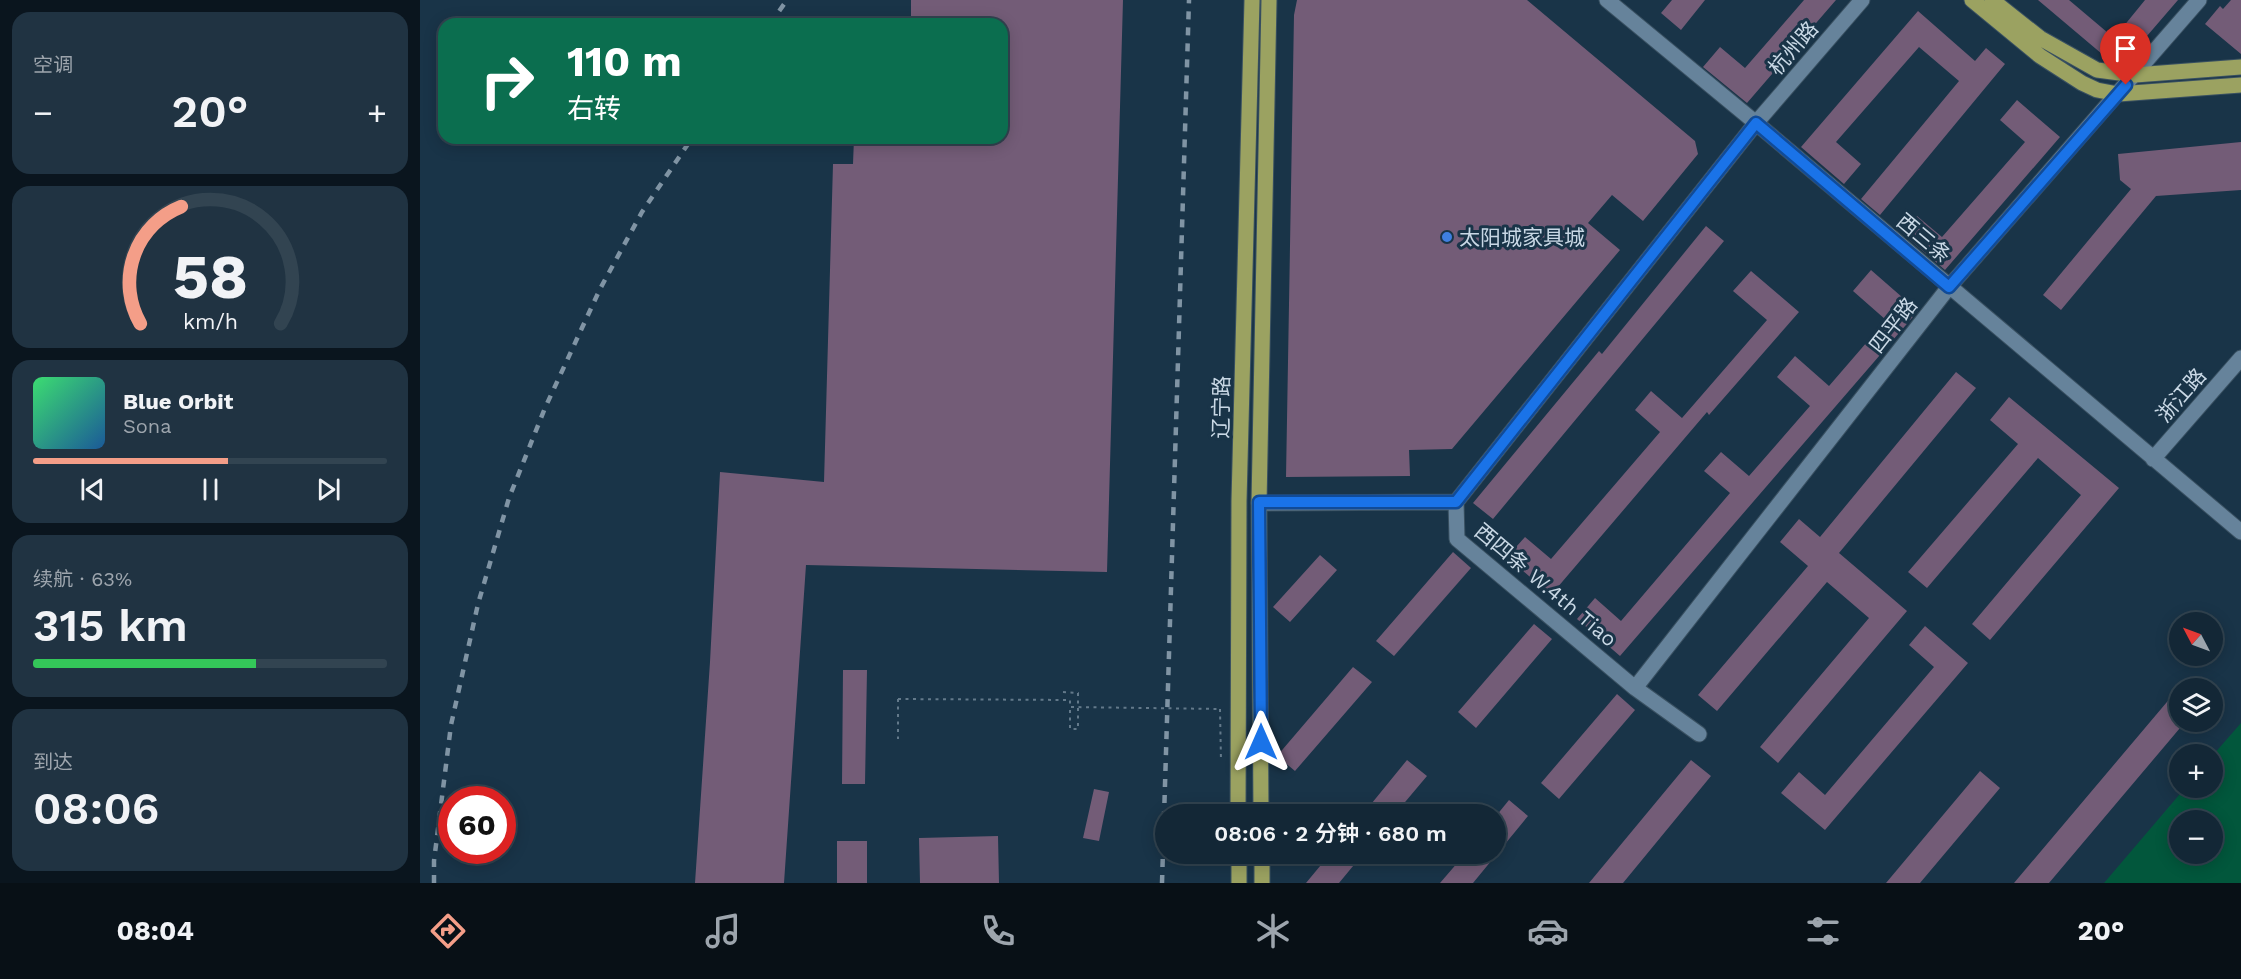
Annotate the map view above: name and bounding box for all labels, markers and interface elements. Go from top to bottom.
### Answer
street label: 杭州路 [1763,16,1823,80]
pin [2100,23,2151,85]
icon: arrive [2109,32,2142,65]
text: 110 m [567,37,682,86]
icon: right [468,42,546,120]
text: 空调 [33,53,73,77]
text: 20° [172,85,248,138]
text: − [33,93,53,132]
text: + [367,93,387,132]
text: 右转 [567,93,621,125]
street label: 西三条 [1892,208,1956,268]
place label: 太阳城家具城 [1459,225,1585,250]
marker: 太阳城家具城 [1440,230,1454,244]
text: 58 [172,240,248,313]
street label: 四平路 [1864,292,1922,358]
text: km/h [182,310,238,335]
street label: 浙江路 [2151,363,2211,427]
street label: 辽宁路 [1208,375,1234,439]
text: Blue Orbit [123,389,233,414]
text: Sona [123,414,172,438]
icon: previous [76,473,109,506]
icon: pause [194,473,227,506]
icon: next [312,473,345,506]
street label: 西四条 W.4th Tiao [1470,518,1622,652]
text: 续航 · 63% [33,567,132,591]
text: 315 km [33,599,188,652]
north arrow [2169,612,2223,666]
map controls [2169,612,2223,864]
button: layers [2169,678,2223,732]
position arrow [1229,710,1293,774]
button: + [2169,744,2223,798]
text: 到达 [33,750,73,774]
text: 08:06 [33,782,159,835]
speed limit sign: 60 [438,786,516,864]
button: − [2169,810,2223,864]
text: 08:06 · 2 分钟 · 680 m [1214,821,1447,846]
icon: directions [427,910,469,952]
icon: music [702,910,744,952]
icon: phone [977,910,1019,952]
icon: climate [1252,910,1294,952]
icon: car [1527,910,1569,952]
icon: filters [1802,910,1844,952]
text: 08:04 [117,915,194,947]
text: 20° [2078,915,2124,947]

